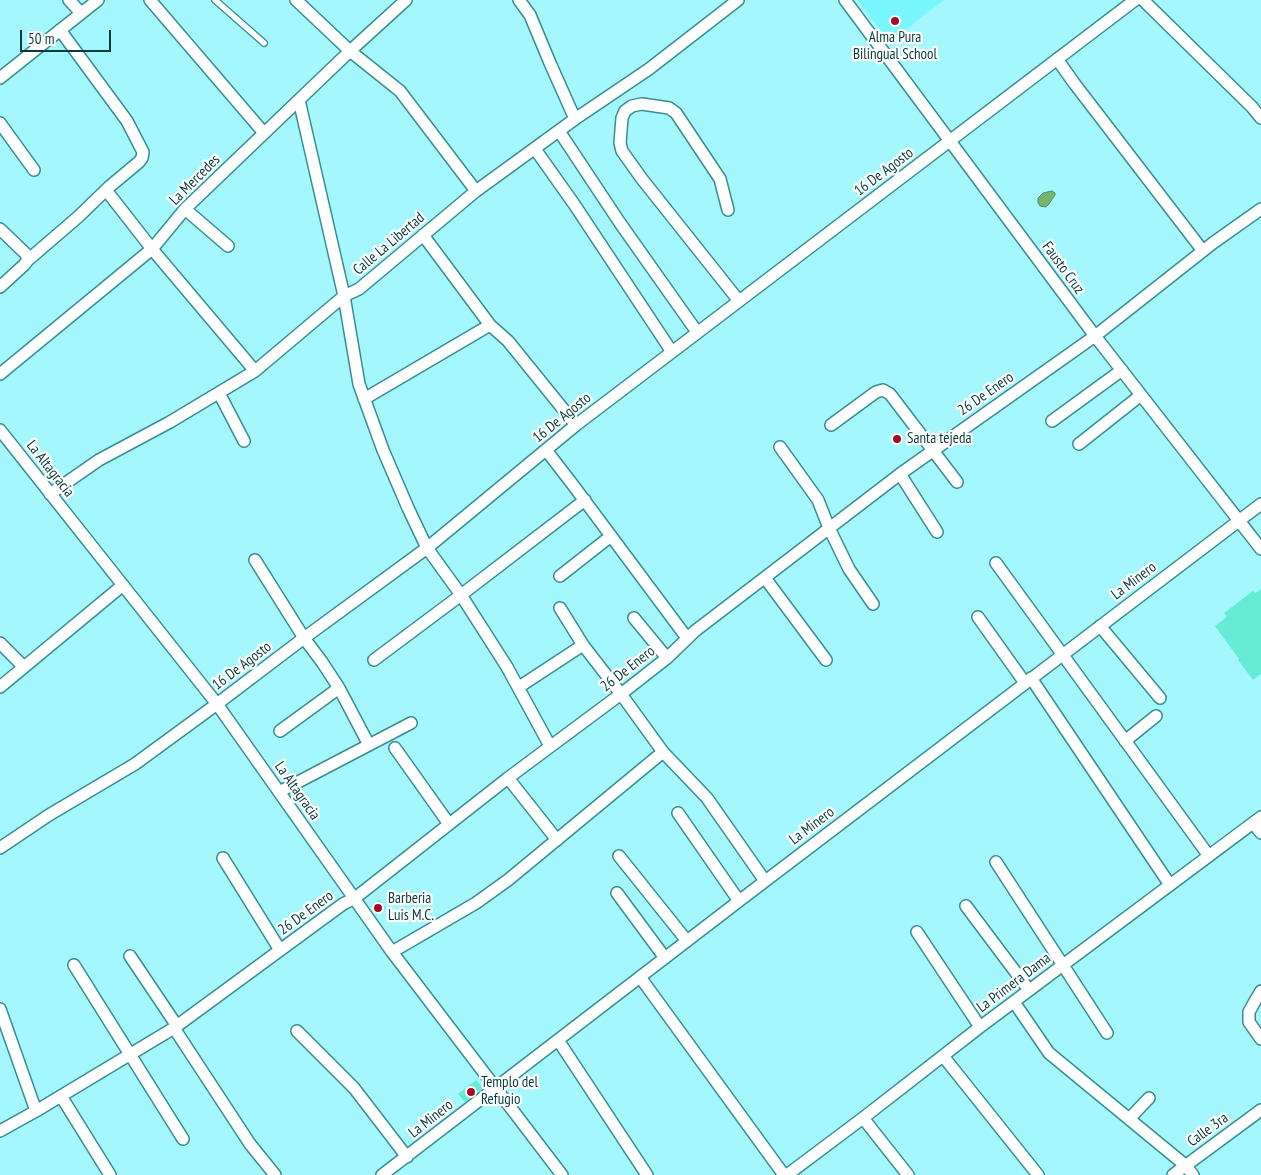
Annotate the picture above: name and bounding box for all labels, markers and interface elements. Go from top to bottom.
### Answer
marker: Alma Pura Bilingual School [889,15,901,27]
scale bar [22,20,114,52]
text: 50 m [28,29,54,48]
place label: Alma Pura Bilingual School [853,29,937,64]
street label: 16 De Agosto [851,144,917,200]
street label: La Mercedes [166,151,224,209]
street label: Calle La Libertad [350,209,428,279]
street label: Fausto Cruz [1038,238,1088,298]
street label: 26 De Enero [955,368,1017,420]
street label: 16 De Agosto [529,389,595,447]
place label: Santa tejeda [907,430,971,448]
marker: Santa tejeda [891,433,903,445]
street label: La Altagracia [22,437,78,501]
street label: La Minero [1108,558,1160,604]
street label: 16 De Agosto [209,638,275,694]
street label: 26 De Enero [597,642,659,696]
street label: La Altagracia [270,758,324,824]
street label: La Minero [786,803,838,849]
street label: 26 De Enero [275,887,337,939]
place label: Barberia Luis M.C. [388,890,434,925]
marker: Barberia Luis M.C. [372,902,384,914]
street label: La Primera Dama [974,949,1054,1017]
place label: Templo del Refugio [481,1074,538,1109]
marker: Templo del Refugio [465,1086,477,1098]
street label: La Minero [405,1096,457,1142]
street label: Calle 3ra [1184,1109,1232,1151]

